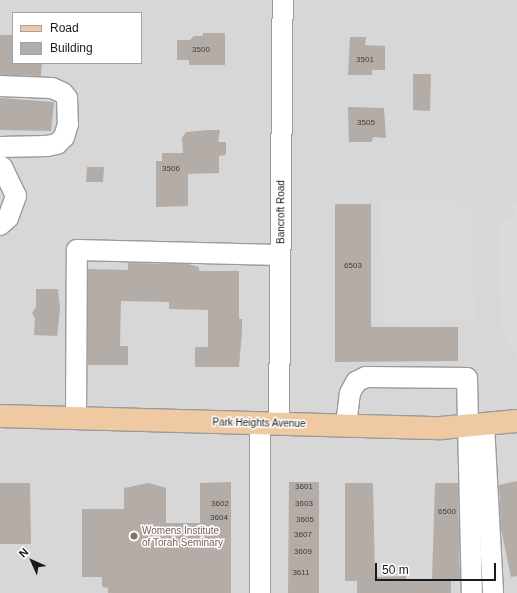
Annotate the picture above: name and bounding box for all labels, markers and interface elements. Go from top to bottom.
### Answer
legend [12,12,142,64]
text: Road [50,21,79,35]
text: Building [50,41,93,55]
house number: 3500 [192,45,210,55]
house number: 3501 [356,55,374,65]
house number: 3505 [357,118,375,128]
house number: 3506 [162,164,180,174]
street label: Bancroft Road [275,180,287,244]
house number: 6503 [344,261,362,271]
street label: Park Heights Avenue [212,416,306,430]
house number: 3601 [295,482,313,492]
house number: 3602 [211,499,229,509]
house number: 3603 [295,499,313,509]
house number: 6500 [438,507,456,517]
house number: 3604 [210,513,228,523]
house number: 3605 [296,515,314,525]
place label: Womens Institute of Torah Seminary [142,524,223,548]
house number: 3607 [294,530,312,540]
marker: Womens Institute of Torah Seminary [129,531,139,541]
north arrow [12,541,52,581]
text: N [16,545,31,560]
house number: 3609 [294,547,312,557]
scale bar [377,555,498,581]
text: 50 m [382,563,409,577]
house number: 3611 [292,568,310,578]

